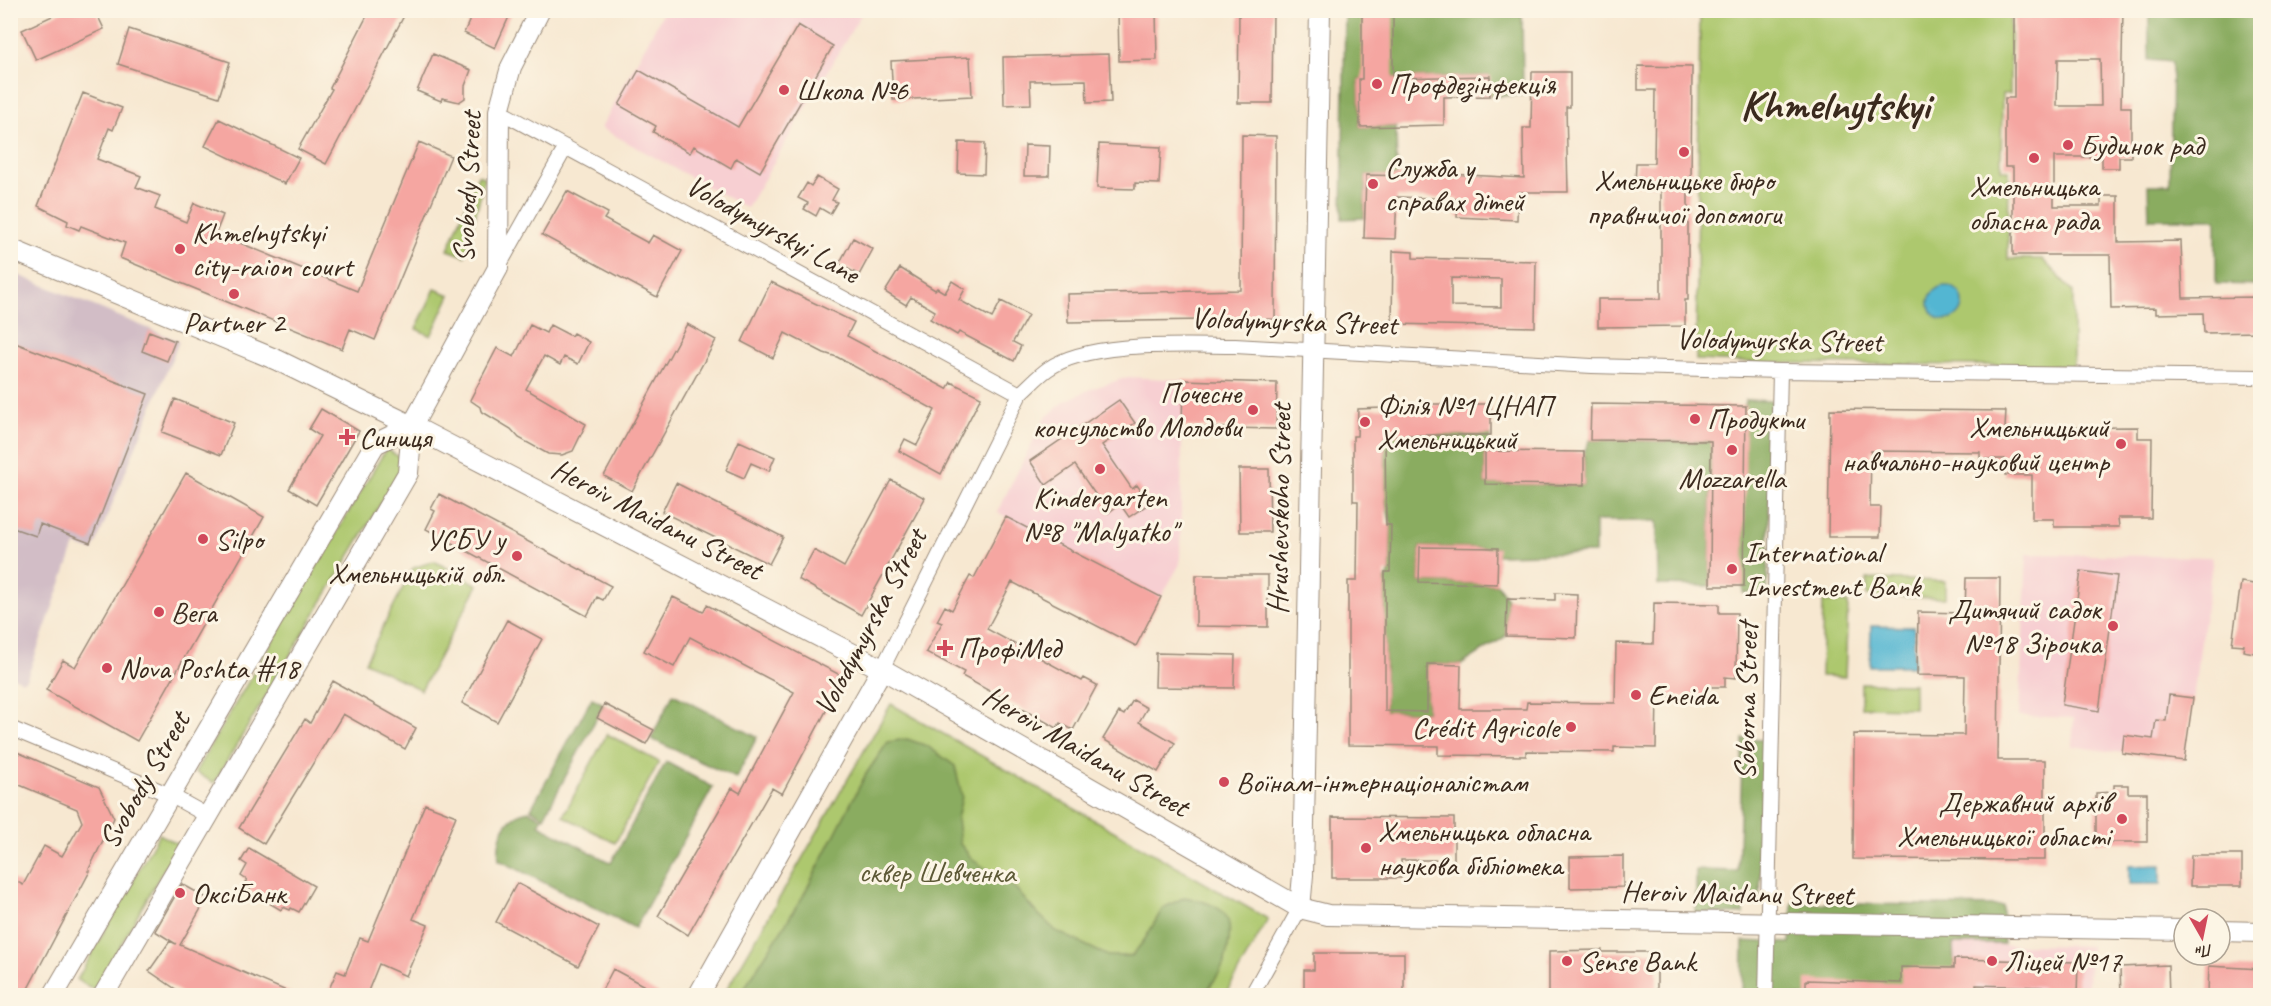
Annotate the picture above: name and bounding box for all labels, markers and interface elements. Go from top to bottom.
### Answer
place label: Профдезінфекція [1389,65,1557,103]
place label: Школа №6 [796,71,909,109]
marker: Профдезінфекція [1370,77,1384,91]
district label: Khmelnytskyi [1740,79,1935,132]
marker: Школа №6 [777,83,791,97]
street label: Svobody Street [444,107,490,264]
place label: Будинок рад [2080,126,2206,164]
marker: Будинок рад [2061,138,2075,152]
marker: Хмельницьке бюро правничої допомоги [1677,145,1691,159]
place label: Служба у справах дітей [1385,148,1526,220]
marker: Хмельницька обласна рада [2027,151,2041,165]
place label: Хмельницьке бюро правничої допомоги [1587,161,1783,233]
street label: Volodymyrskyi Lane [680,166,868,293]
place label: Хмельницька обласна рада [1969,167,2101,239]
marker: Служба у справах дітей [1366,177,1380,191]
place label: Khmelnytskyi city-raion court [192,213,356,285]
marker: Khmelnytskyi city-raion court [173,242,187,256]
marker: Partner 2 [227,287,241,301]
street label: Volodymyrska Street [1190,298,1401,344]
place label: Partner 2 [183,303,287,341]
street label: Volodymyrska Street [1676,319,1885,361]
place label: Почесне консульство Молдови [1033,374,1243,446]
place label: Філія №1 ЦНАП Хмельницький [1377,386,1557,458]
street label: Hrushevskoho Street [1258,400,1300,615]
place label: Продукти [1707,400,1806,438]
marker: Почесне консульство Молдови [1246,403,1260,417]
place label: Хмельницький навчально-науковий центр [1842,408,2111,480]
marker: Продукти [1688,412,1702,426]
marker: Філія №1 ЦНАП Хмельницький [1358,415,1372,429]
place label: Синиця [359,418,434,456]
marker: Синиця [340,430,354,444]
marker: Хмельницький навчально-науковий центр [2114,437,2128,451]
marker: Mozzarella [1725,443,1739,457]
street label: Heroiv Maidanu Street [545,450,772,590]
place label: Mozzarella [1679,459,1787,497]
marker: Kindergarten №8 "Malyatko" [1093,462,1107,476]
place label: Kindergarten №8 "Malyatko" [1023,478,1182,550]
street label: Volodymyrska Street [805,519,937,722]
place label: Silpo [215,520,266,558]
place label: УСБУ у Хмельницькій обл. [328,520,508,592]
marker: Silpo [196,532,210,546]
place label: International Investment Bank [1744,533,1922,605]
marker: УСБУ у Хмельницькій обл. [510,549,524,563]
marker: International Investment Bank [1725,562,1739,576]
place label: Дитячий садок №18 Зірочка [1948,590,2103,662]
place label: Вега [171,593,219,631]
marker: Вега [152,605,166,619]
street label: Soborna Street [1726,618,1766,780]
marker: Дитячий садок №18 Зірочка [2106,619,2120,633]
place label: ПрофіМед [958,629,1063,667]
marker: ПрофіМед [936,639,954,657]
place label: Nova Poshta #18 [119,649,301,687]
marker: Nova Poshta #18 [100,661,114,675]
place label: Eneida [1648,676,1720,714]
street label: Heroiv Maidanu Street [976,677,1198,827]
marker: Eneida [1629,688,1643,702]
street label: Svobody Street [90,702,200,855]
place label: Crédit Agricole [1412,708,1561,746]
marker: Crédit Agricole [1564,720,1578,734]
place label: Воїнам-інтернаціоналістам [1236,763,1529,801]
marker: Воїнам-інтернаціоналістам [1217,775,1231,789]
place label: Державний архів Хмельницької області [1897,783,2117,855]
place label: Хмельницька обласна наукова бібліотека [1378,812,1592,884]
marker: Державний архів Хмельницької області [2115,812,2129,826]
marker: Хмельницька обласна наукова бібліотека [1359,841,1373,855]
park label: сквер Шевченка [859,853,1017,891]
street label: Heroiv Maidanu Street [1621,872,1856,914]
place label: ОксіБанк [192,874,288,912]
marker: ОксіБанк [173,886,187,900]
north arrow [2172,907,2232,967]
text: Пн [2193,940,2214,962]
place label: Sense Bank [1579,942,1698,980]
place label: Ліцей №17 [2004,942,2123,980]
marker: Sense Bank [1560,954,1574,968]
marker: Ліцей №17 [1985,954,1999,968]

